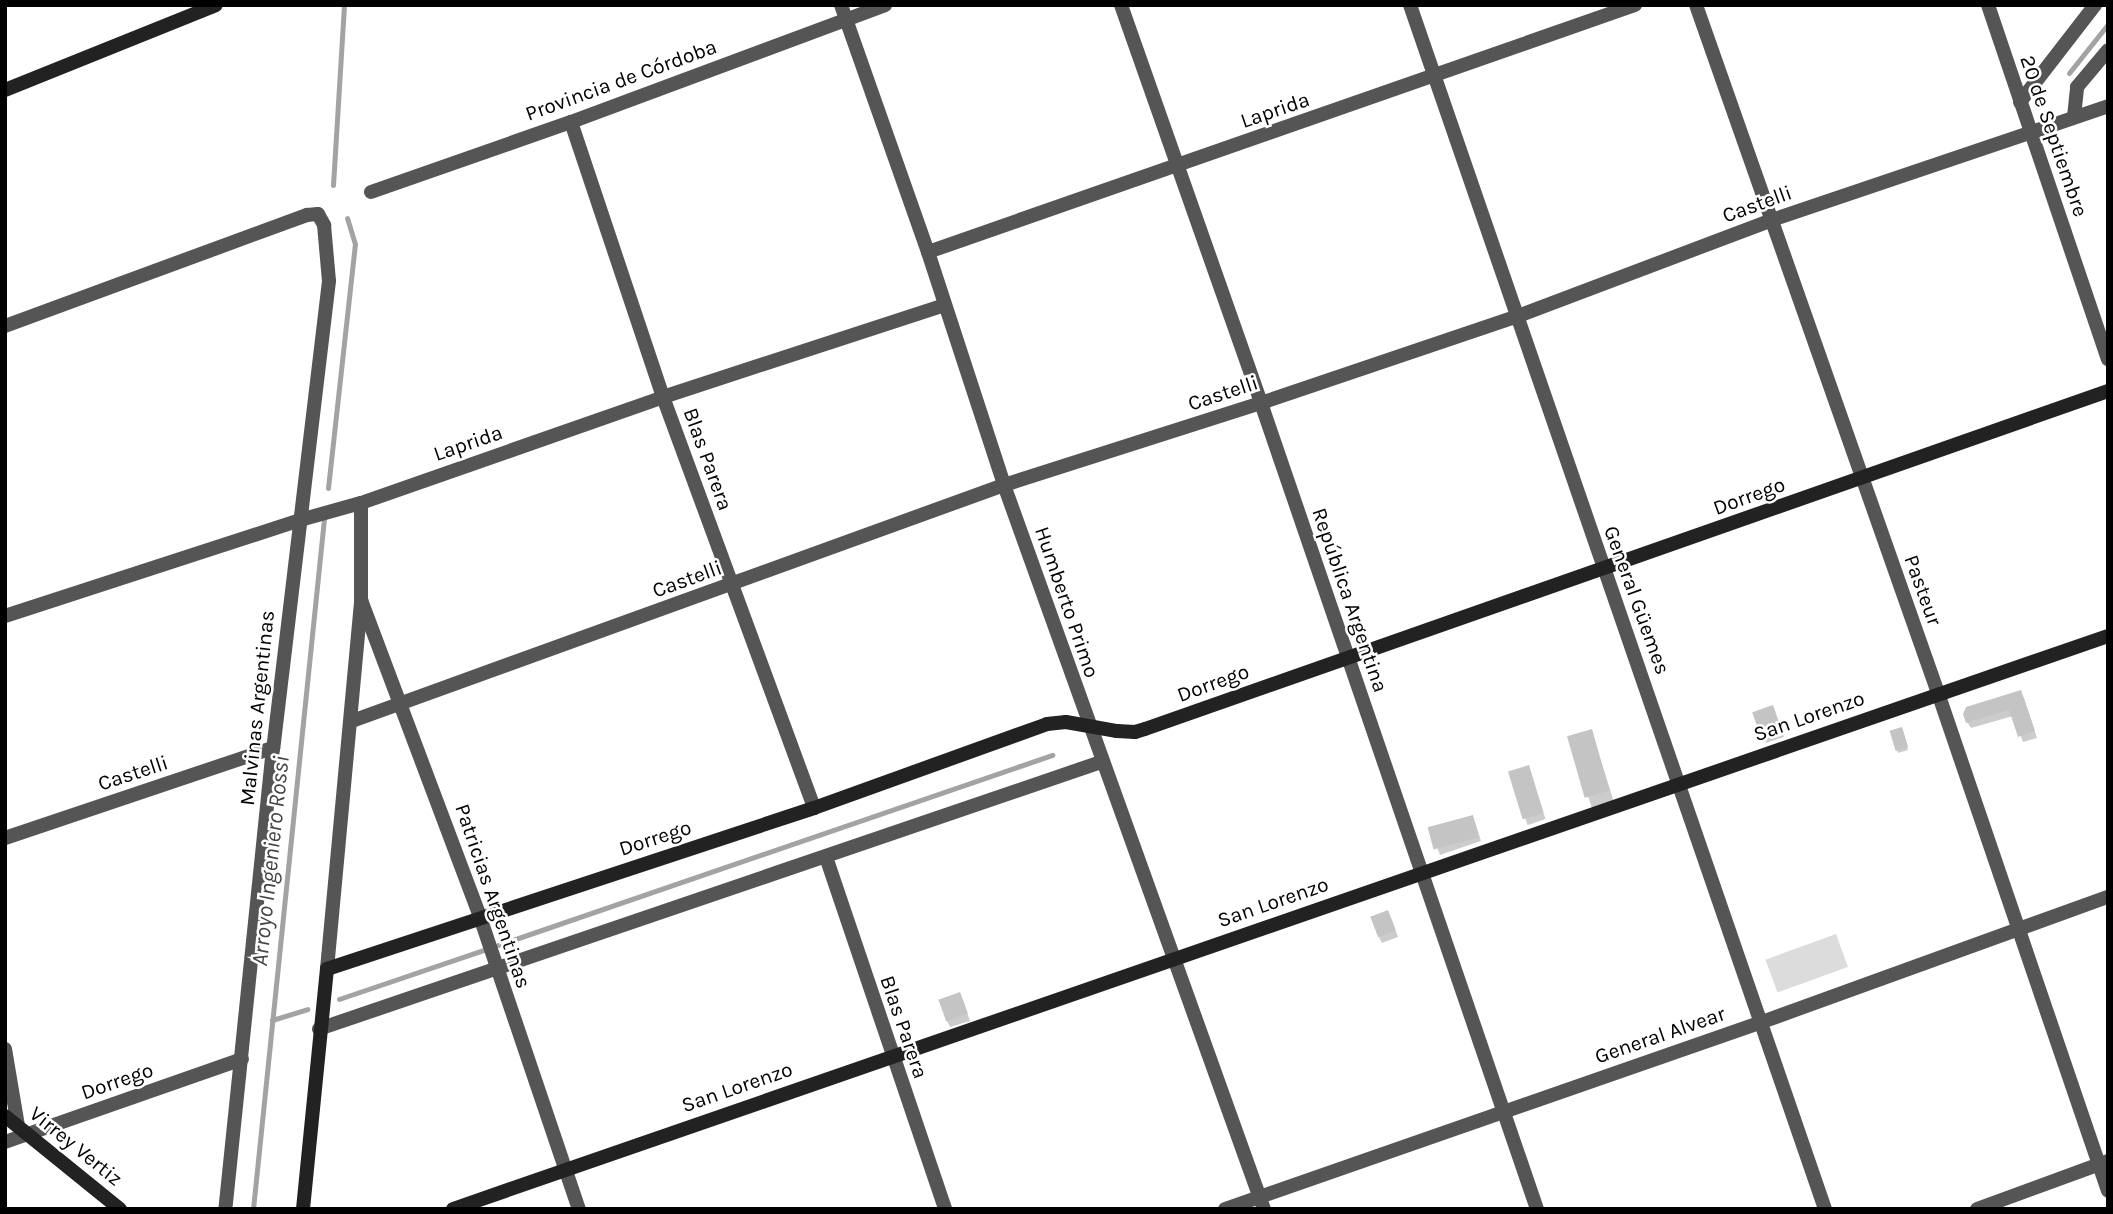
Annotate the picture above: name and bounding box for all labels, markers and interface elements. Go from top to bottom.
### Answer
street label: Provincia de Córdoba [522,34,720,126]
street label: 20 de Septiembre [2015,52,2093,220]
street label: Laprida [1237,86,1313,134]
street label: Castelli [1719,180,1795,228]
street label: Castelli [1185,370,1261,416]
street label: Blas Parera [678,404,738,514]
street label: Laprida [430,419,506,467]
street label: Dorrego [1710,471,1788,521]
street label: República Argentina [1307,504,1393,696]
street label: General Güemes [1598,522,1676,678]
street label: Humberto Primo [1029,523,1105,681]
street label: Pasteur [1899,551,1947,629]
street label: Castelli [649,555,725,603]
street label: Malvinas Argentinas [234,609,280,807]
street label: Dorrego [1174,658,1252,708]
street label: San Lorenzo [1750,685,1868,747]
street label: Castelli [95,750,171,796]
water label: Arroyo Ingeniero Rossi [246,755,296,967]
street label: Patricias Argentinas [450,800,536,992]
street label: Dorrego [616,814,694,862]
street label: San Lorenzo [1214,871,1332,933]
street label: Blas Parera [875,972,933,1082]
street label: General Alvear [1592,1001,1728,1069]
street label: San Lorenzo [678,1056,796,1118]
street label: Dorrego [78,1057,156,1105]
street label: Virrey Vertiz [24,1101,128,1191]

